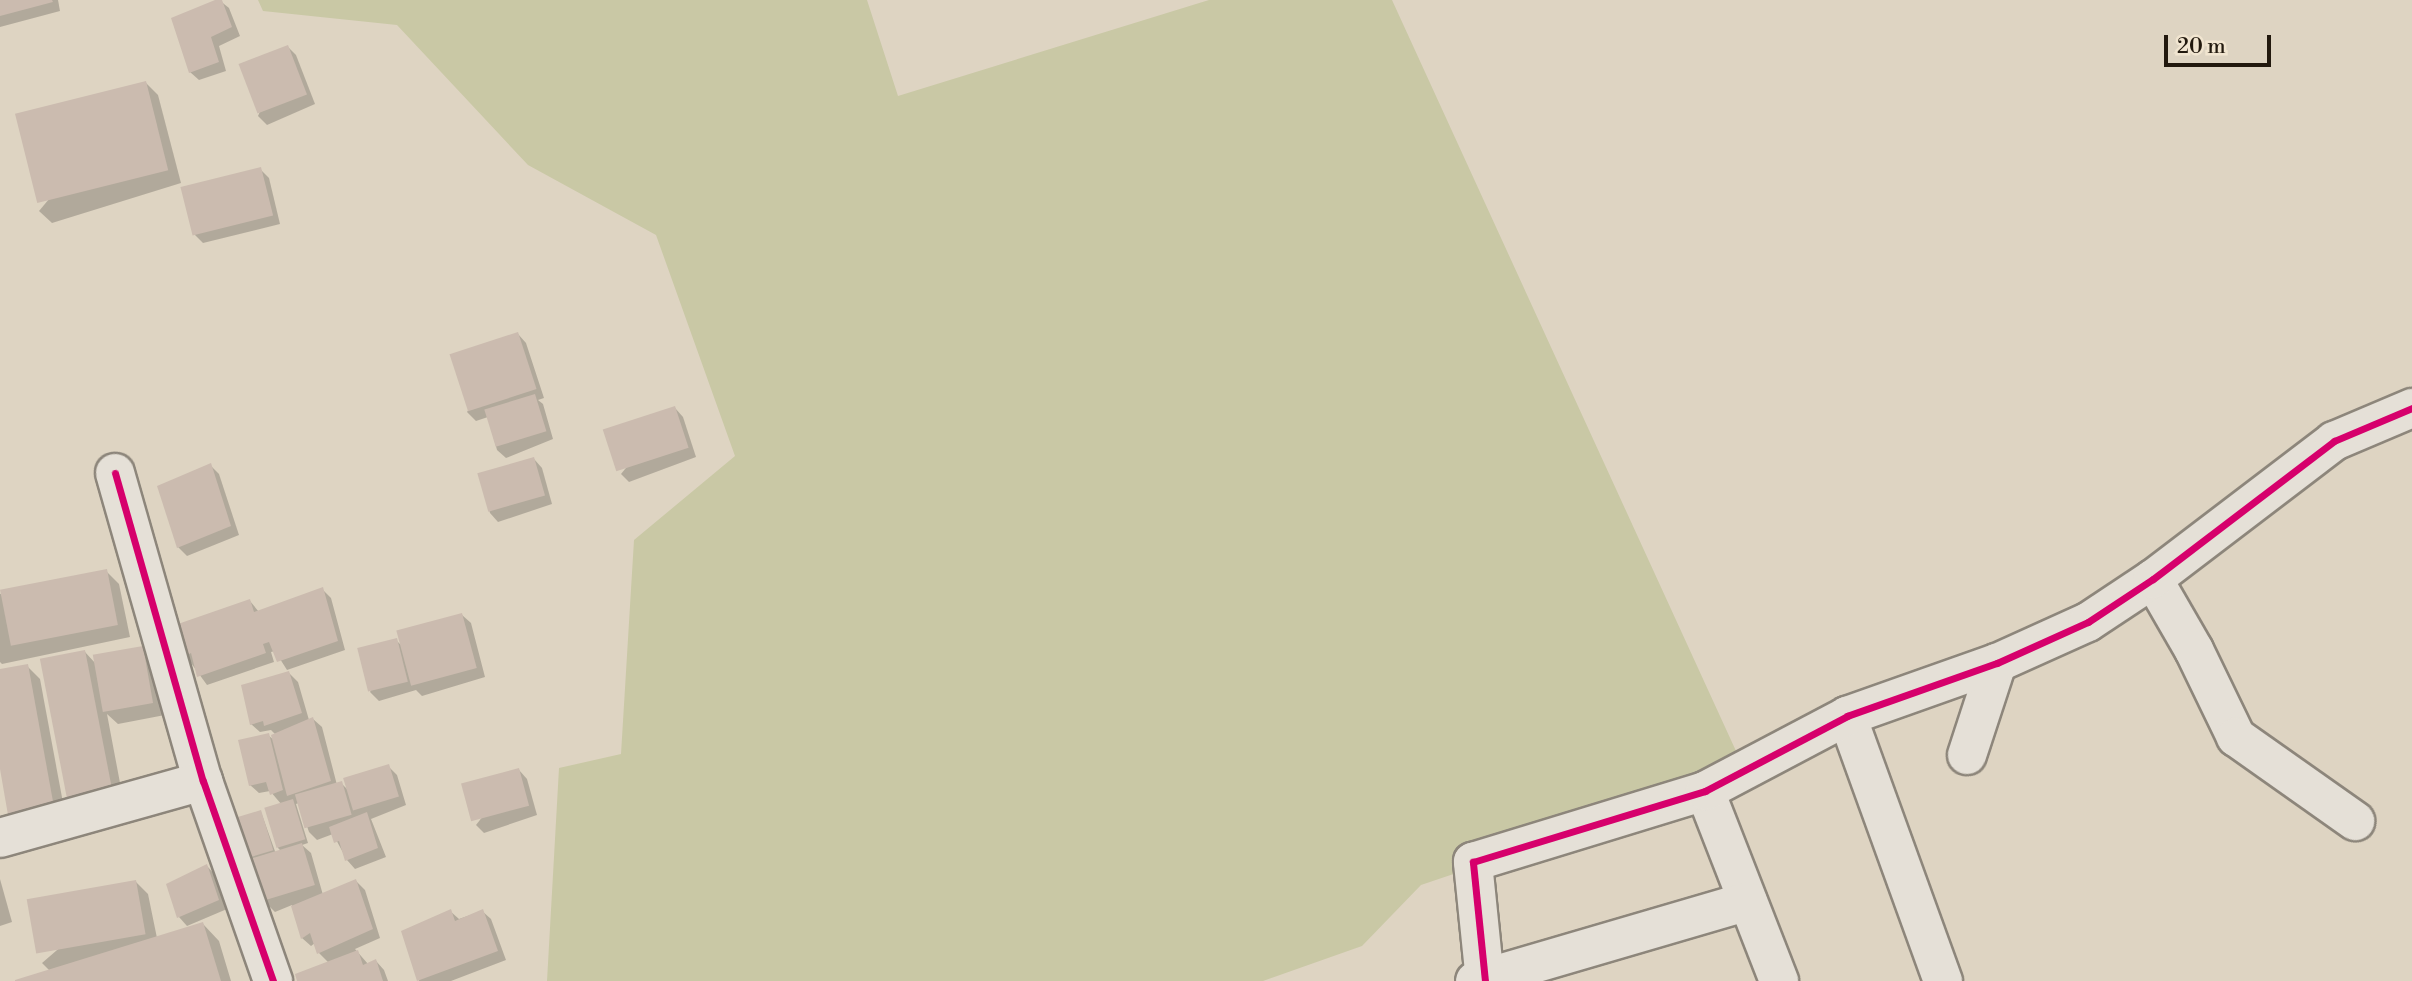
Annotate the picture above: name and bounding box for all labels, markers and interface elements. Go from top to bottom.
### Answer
scale bar [2167,21,2274,65]
text: 20 m [2177,34,2226,60]

